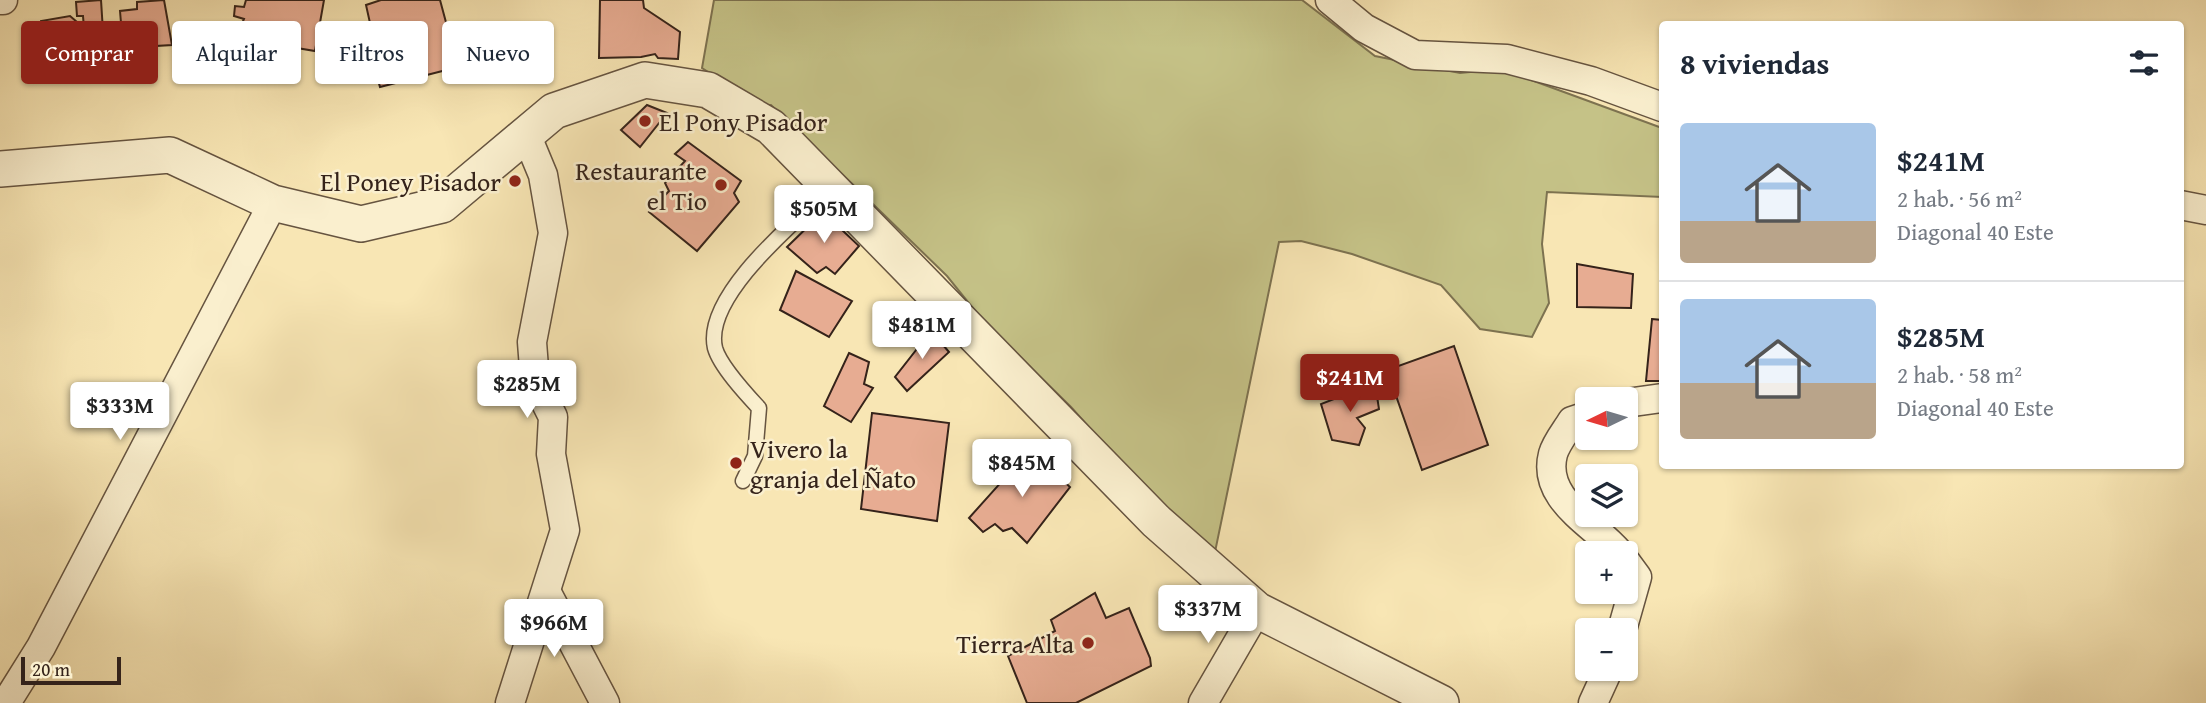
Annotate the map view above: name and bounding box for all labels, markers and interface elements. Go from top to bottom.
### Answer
chip: Comprar [21,21,158,84]
chip: Alquilar [172,21,301,84]
chip: Filtros [315,21,428,84]
chip: Nuevo [442,21,554,84]
text: 8 viviendas [1680,41,1829,85]
icon: filters [2125,44,2163,82]
place label: El Pony Pisador [659,102,828,141]
marker: El Pony Pisador [637,113,653,129]
text: $241M [1897,138,1985,182]
place label: Restaurante el Tio [575,151,707,220]
icon: home [1736,151,1820,235]
place label: El Poney Pisador [320,162,501,201]
marker: El Poney Pisador [507,173,523,189]
marker: Restaurante el Tio [713,177,729,193]
text: 2 hab. · 56 m² [1897,182,2022,215]
pin: $505M [775,186,873,245]
text: $505M [790,191,858,224]
text: Diagonal 40 Este [1897,215,2054,248]
pin: $481M [873,302,971,361]
text: $481M [888,307,956,340]
text: $285M [1897,314,1985,358]
icon: home [1736,327,1820,411]
pin: $241M [1301,354,1399,414]
text: 2 hab. · 58 m² [1897,358,2022,391]
pin: $285M [478,360,576,420]
text: $241M [1316,360,1384,393]
text: $285M [493,366,561,399]
pin: $333M [71,382,169,442]
north arrow [1575,387,1638,450]
map controls [1575,387,1638,681]
text: $333M [86,388,154,421]
text: Diagonal 40 Este [1897,391,2054,424]
place label: Vivero la granja del Ñato [750,429,916,498]
pin: $845M [973,440,1071,499]
text: $845M [988,445,1056,478]
marker: Vivero la granja del Ñato [728,455,744,471]
button: layers [1575,464,1638,527]
button: + [1575,541,1638,604]
pin: $337M [1159,586,1257,645]
text: $337M [1174,591,1242,624]
pin: $966M [505,600,603,659]
text: $966M [520,605,588,638]
button: − [1575,618,1638,681]
place label: Tierra Alta [956,624,1075,663]
marker: Tierra Alta [1080,635,1096,651]
scale bar [21,654,121,686]
text: 20 m [32,655,70,683]

